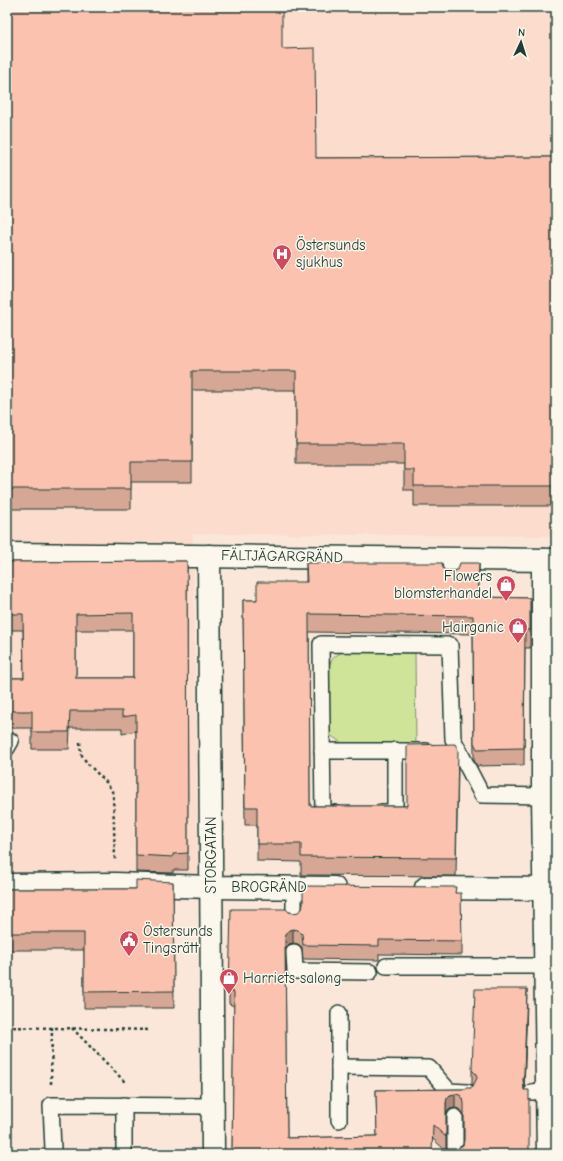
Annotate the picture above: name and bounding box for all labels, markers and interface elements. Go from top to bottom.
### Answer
north arrow [501,22,541,62]
text: N [518,26,526,39]
place label: Östersunds sjukhus [296,236,366,271]
hospital icon: Östersunds sjukhus [271,243,293,271]
street label: FÄLTJÄGARGRÄND [221,546,343,566]
place label: Flowers blomsterhandel [394,567,492,602]
shop icon: Flowers blomsterhandel [495,574,517,602]
shop icon: Hairganic [507,616,529,644]
place label: Hairganic [442,618,504,636]
street label: STORGATAN [202,816,220,894]
street label: BROGRÄND [231,878,307,896]
place label: Östersunds Tingsrätt [143,922,213,957]
public building icon: Östersunds Tingsrätt [118,929,140,957]
shop icon: Harriets salong [218,967,240,995]
place label: Harriets salong [243,969,341,987]

